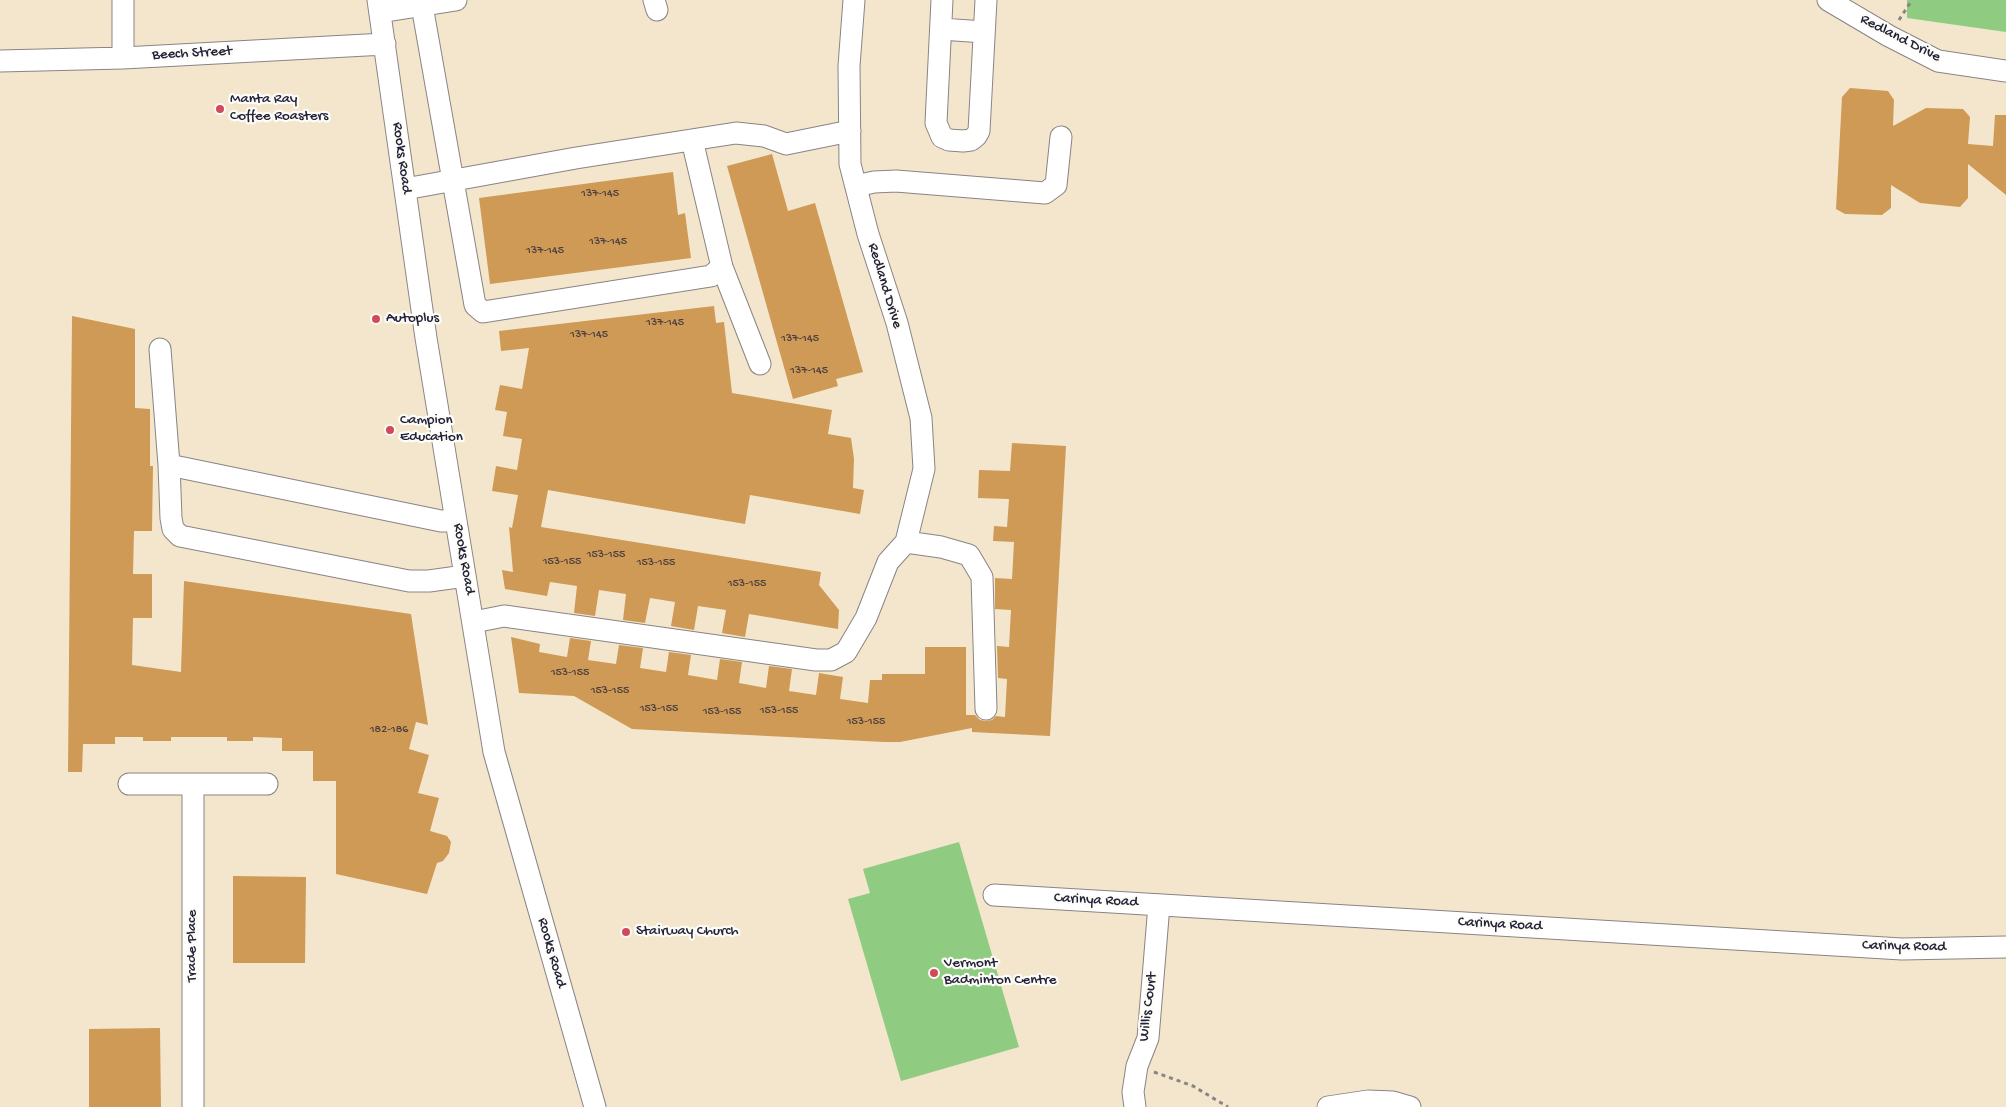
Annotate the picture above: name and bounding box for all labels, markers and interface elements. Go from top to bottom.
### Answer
street label: Redland Drive [1857,11,1943,67]
street label: Beech Street [152,43,232,65]
place label: Manta Ray Coffee Roasters [230,91,328,126]
marker: Manta Ray Coffee Roasters [214,103,226,115]
street label: Rooks Road [387,121,415,195]
house number: 137-145 [581,187,619,201]
house number: 137-145 [589,235,627,249]
street label: Redland Drive [863,241,905,331]
house number: 137-145 [526,244,564,258]
place label: Autoplus [386,310,439,328]
marker: Autoplus [370,313,382,325]
house number: 137-145 [646,316,684,330]
house number: 137-145 [570,328,608,342]
house number: 137-145 [781,332,819,346]
house number: 137-145 [790,364,828,378]
place label: Campion Education [400,412,463,447]
marker: Campion Education [384,424,396,436]
street label: Rooks Road [448,522,478,596]
house number: 153-155 [587,548,625,562]
house number: 153-155 [543,555,581,569]
house number: 153-155 [637,556,675,570]
house number: 153-155 [728,577,766,591]
house number: 153-155 [551,666,589,680]
house number: 153-155 [591,684,629,698]
house number: 153-155 [640,702,678,716]
house number: 153-155 [760,704,798,718]
house number: 153-155 [703,705,741,719]
house number: 153-155 [847,715,885,729]
house number: 182-186 [370,723,408,737]
street label: Carinya Road [1054,890,1138,912]
street label: Trade Place [184,910,202,982]
street label: Carinya Road [1458,914,1542,936]
street label: Rooks Road [532,916,570,990]
place label: Stairway Church [636,923,739,941]
marker: Stairway Church [620,926,632,938]
street label: Carinya Road [1862,937,1946,957]
place label: Vermont Badminton Centre [944,955,1057,990]
marker: Vermont Badminton Centre [928,967,940,979]
street label: Willis Court [1136,971,1162,1043]

